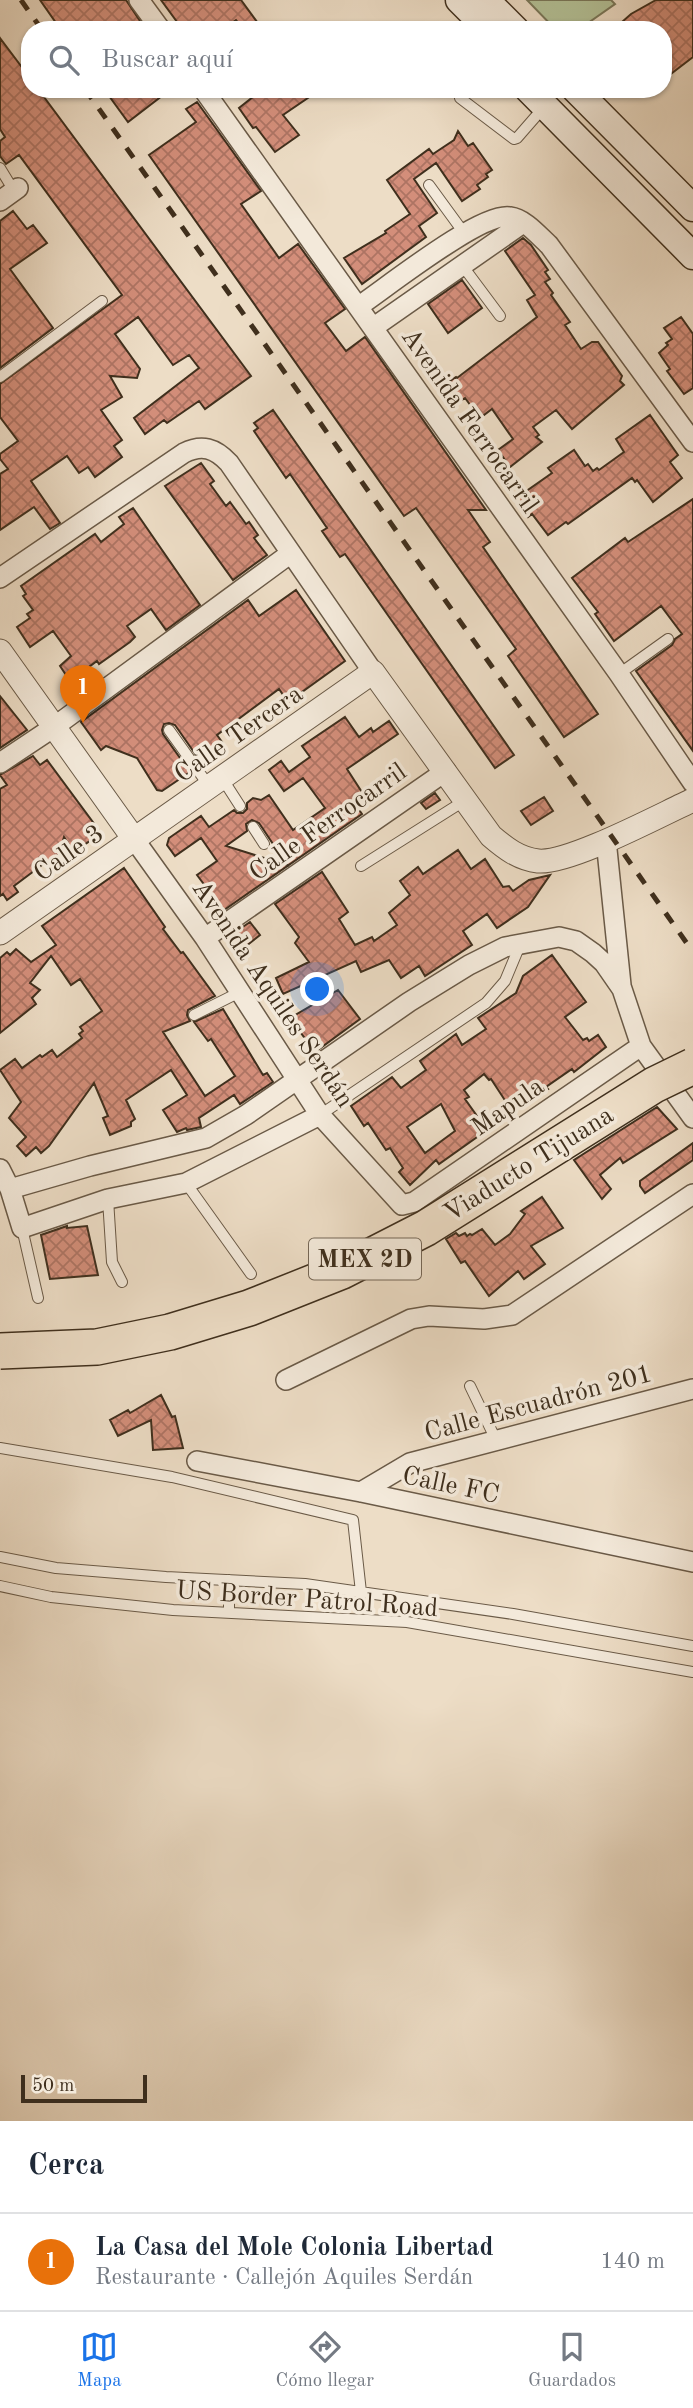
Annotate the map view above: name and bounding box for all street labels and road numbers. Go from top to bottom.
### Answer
street label: Avenida Ferrocarril [396,324,543,518]
street label: Calle Tercera [170,681,308,788]
street label: Calle Ferrocarril [245,759,411,886]
street label: Calle 3 [29,820,109,887]
street label: Avenida Aquiles Serdán [187,876,358,1112]
street label: Mapula [467,1073,549,1142]
street label: Viaducto Tijuana [440,1102,618,1227]
road number: MEX 2D [309,1238,421,1280]
street label: Calle Escuadrón 201 [422,1361,655,1447]
street label: Calle FC [400,1463,501,1509]
street label: US Border Patrol Road [175,1578,439,1622]

